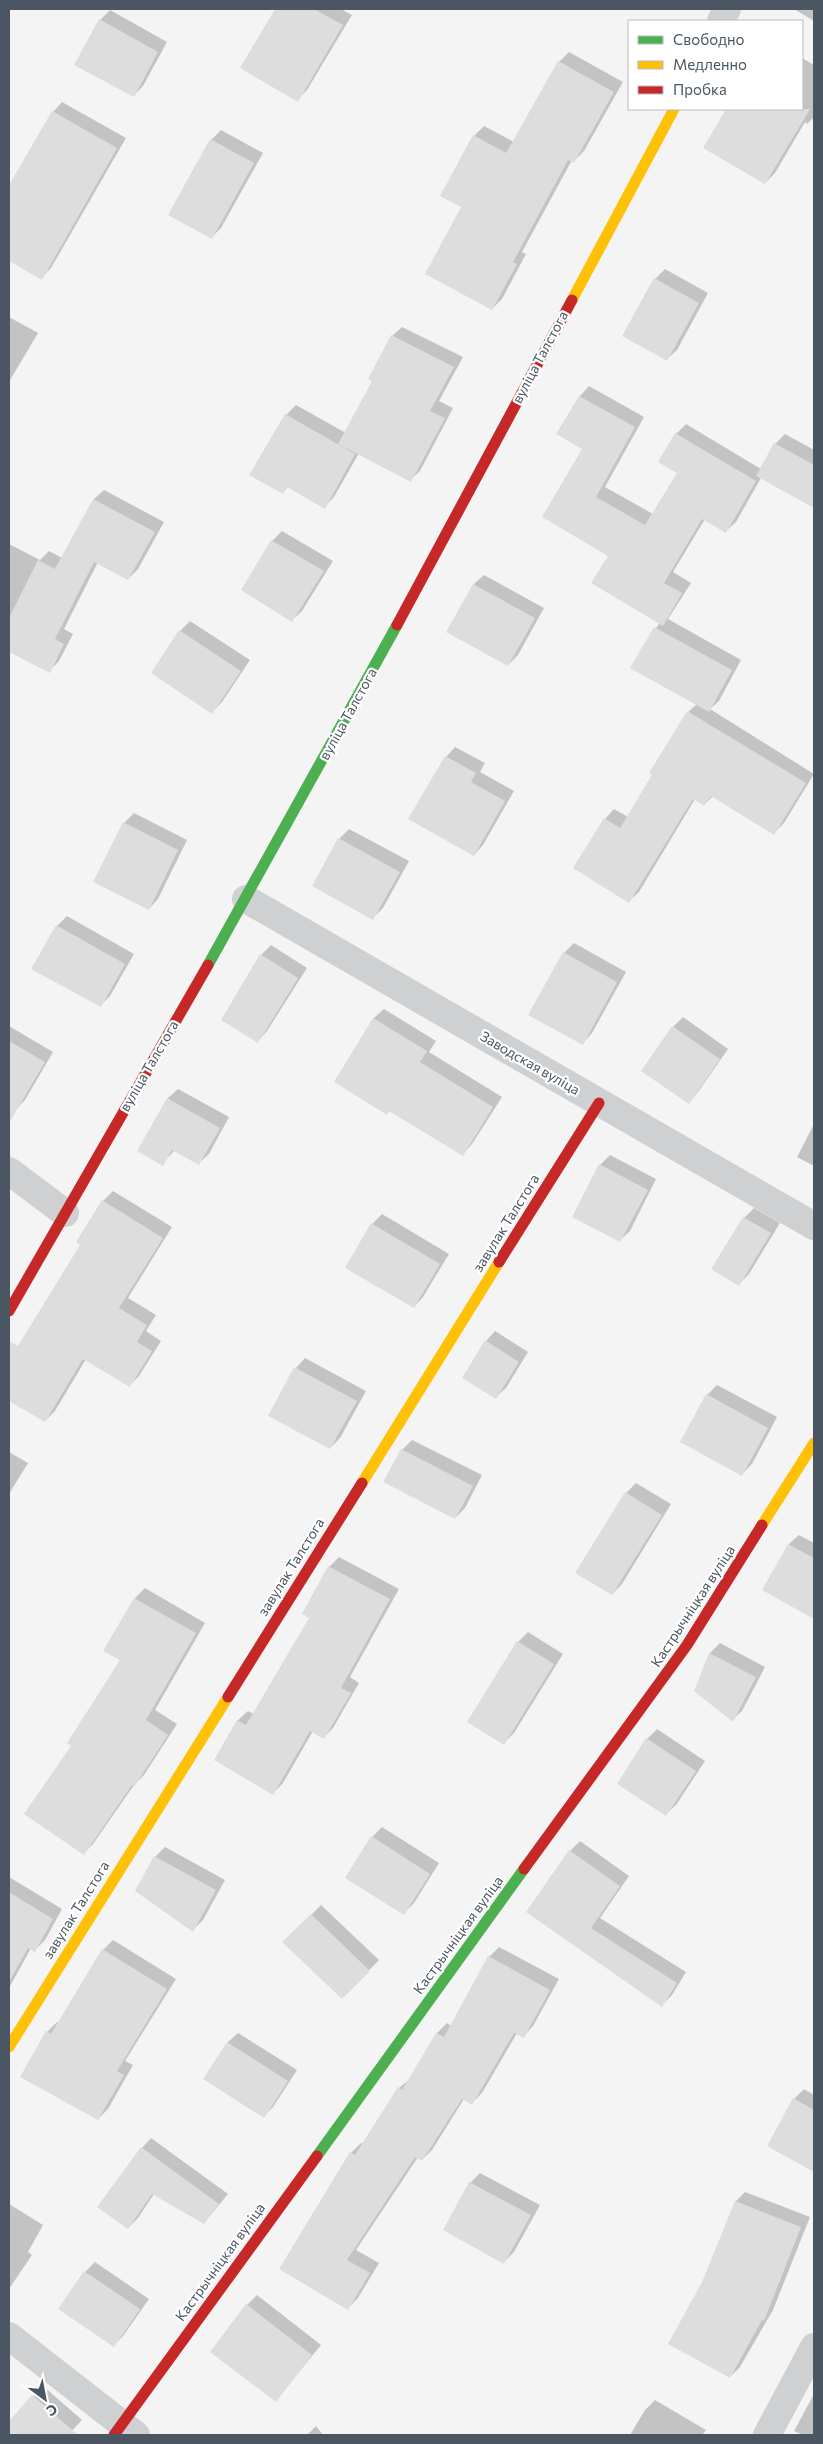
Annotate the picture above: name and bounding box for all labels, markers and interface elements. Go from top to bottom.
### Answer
legend [628,20,803,110]
text: Свободно [673,30,744,48]
text: Медленно [673,55,747,73]
text: Пробка [673,80,727,98]
street label: вуліца Талстога [508,308,571,406]
street label: вуліца Талстога [315,665,380,763]
street label: вуліца Талстога [116,1017,181,1114]
street label: Заводская вуліца [477,1027,583,1098]
street label: завулак Талстога [469,1171,542,1275]
street label: завулак Талстога [254,1515,327,1619]
street label: Кастрычніцкая вуліца [647,1542,738,1670]
street label: завулак Талстога [39,1858,112,1962]
street label: Кастрычніцкая вуліца [409,1872,506,1997]
street label: Кастрычніцкая вуліца [171,2199,268,2324]
north arrow [20,2374,70,2424]
text: С [44,2401,61,2420]

